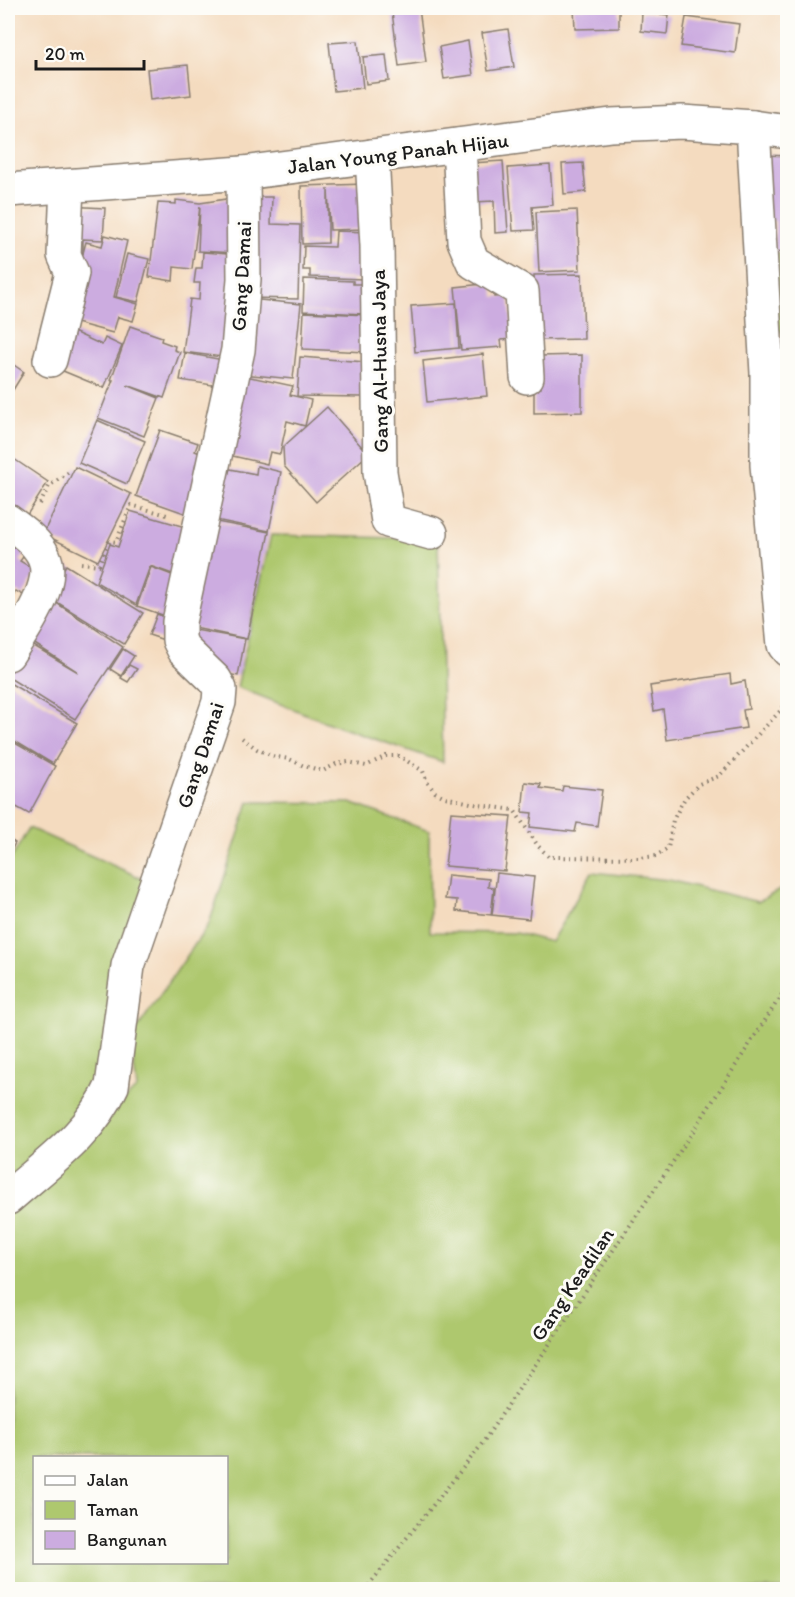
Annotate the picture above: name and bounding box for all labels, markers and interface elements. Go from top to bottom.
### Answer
scale bar [36,33,144,71]
text: 20 m [45,43,85,65]
street label: Jalan Young Panah Hijau [286,127,510,179]
street label: Gang Damai [226,220,256,332]
street label: Gang Al-Husna Jaya [365,269,393,453]
street label: Gang Damai [171,699,229,811]
street label: Gang Keadilan [525,1223,619,1345]
legend [33,1456,228,1564]
text: Jalan [87,1469,129,1491]
text: Taman [87,1499,139,1521]
text: Bangunan [87,1529,167,1551]

